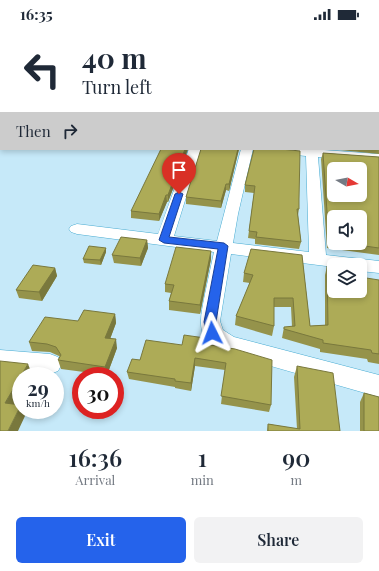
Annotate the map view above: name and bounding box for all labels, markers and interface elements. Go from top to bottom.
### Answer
text: 16:35 [20,4,53,24]
text: 40 m [82,39,147,76]
icon: left [16,44,68,96]
text: Turn left [82,75,152,99]
icon: right [59,120,81,142]
text: Then [16,121,51,141]
pin [162,153,196,194]
icon: arrive [168,159,190,181]
north arrow [327,162,367,202]
map controls [327,162,367,298]
button: sound [327,210,367,250]
button: layers [327,258,367,298]
position arrow [191,312,233,354]
speed limit sign: 30 [72,367,124,419]
text: 29 [27,374,49,401]
text: km/h [26,396,50,410]
text: 16:36 [69,441,122,473]
text: 1 [198,441,207,473]
text: 90 [282,441,310,473]
text: Arrival [75,471,115,488]
text: min [191,471,214,488]
text: m [291,471,302,488]
button: Exit [16,517,186,563]
button: Share [194,517,363,563]

